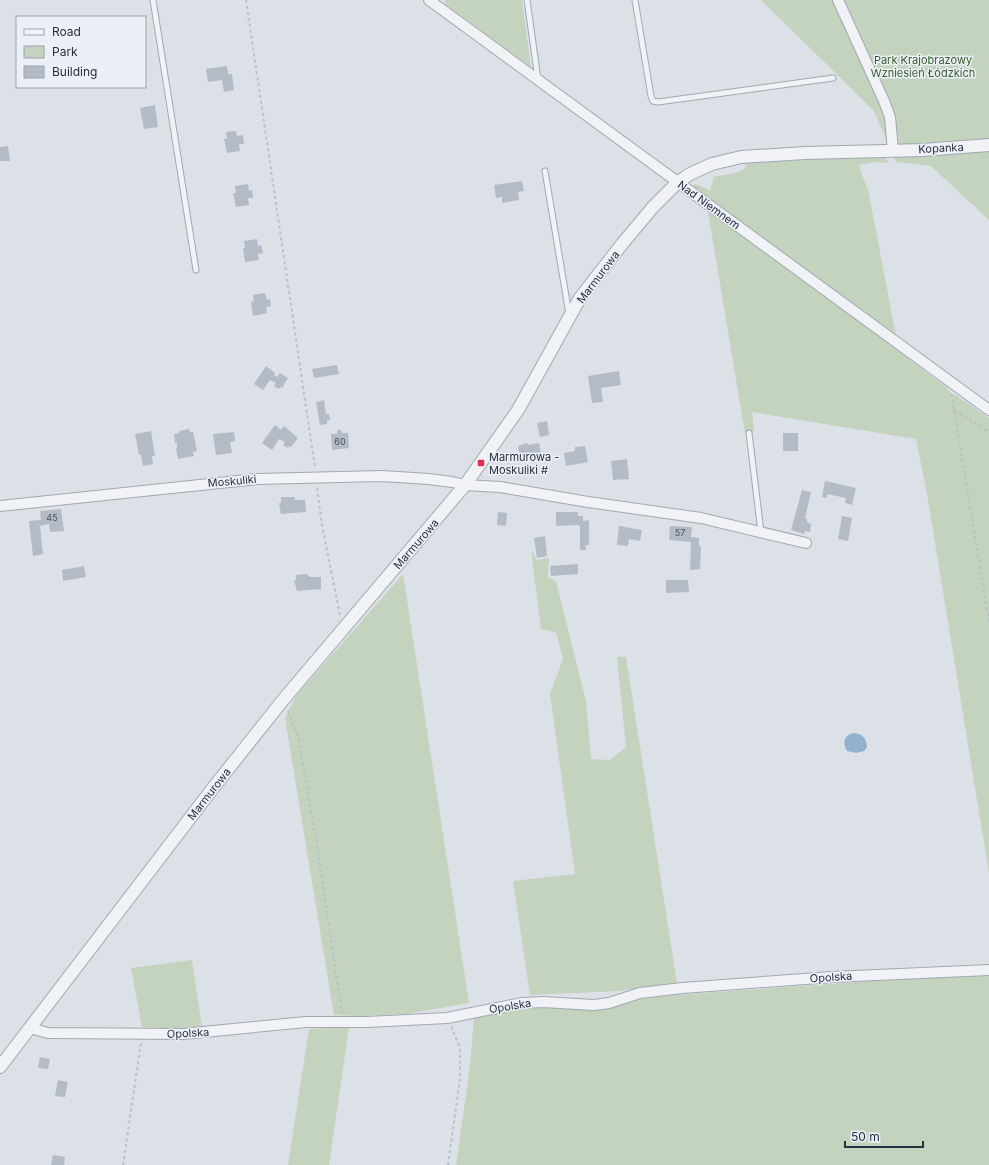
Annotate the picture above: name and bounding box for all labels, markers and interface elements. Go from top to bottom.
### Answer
legend [16,16,146,88]
text: Road [52,24,81,39]
text: Park [52,44,78,59]
park label: Park Krajobrazowy Wzniesień Łódzkich [871,53,975,80]
text: Building [52,64,97,79]
street label: Kopanka [918,140,964,156]
street label: Nad Niemnem [675,178,743,232]
street label: Marmurowa [574,248,622,306]
house number: 60 [334,436,346,447]
place label: Marmurowa - Moskuliki # [489,450,559,477]
marker: Marmurowa - Moskuliki # [476,458,486,468]
street label: Moskuliki [207,472,257,490]
house number: 45 [46,512,58,523]
street label: Marmurowa [390,516,442,572]
house number: 57 [675,527,685,538]
street label: Marmurowa [184,765,234,823]
street label: Opolska [809,969,853,985]
street label: Opolska [488,996,532,1016]
street label: Opolska [166,1025,210,1041]
scale bar [845,1123,923,1149]
text: 50 m [851,1129,880,1144]

